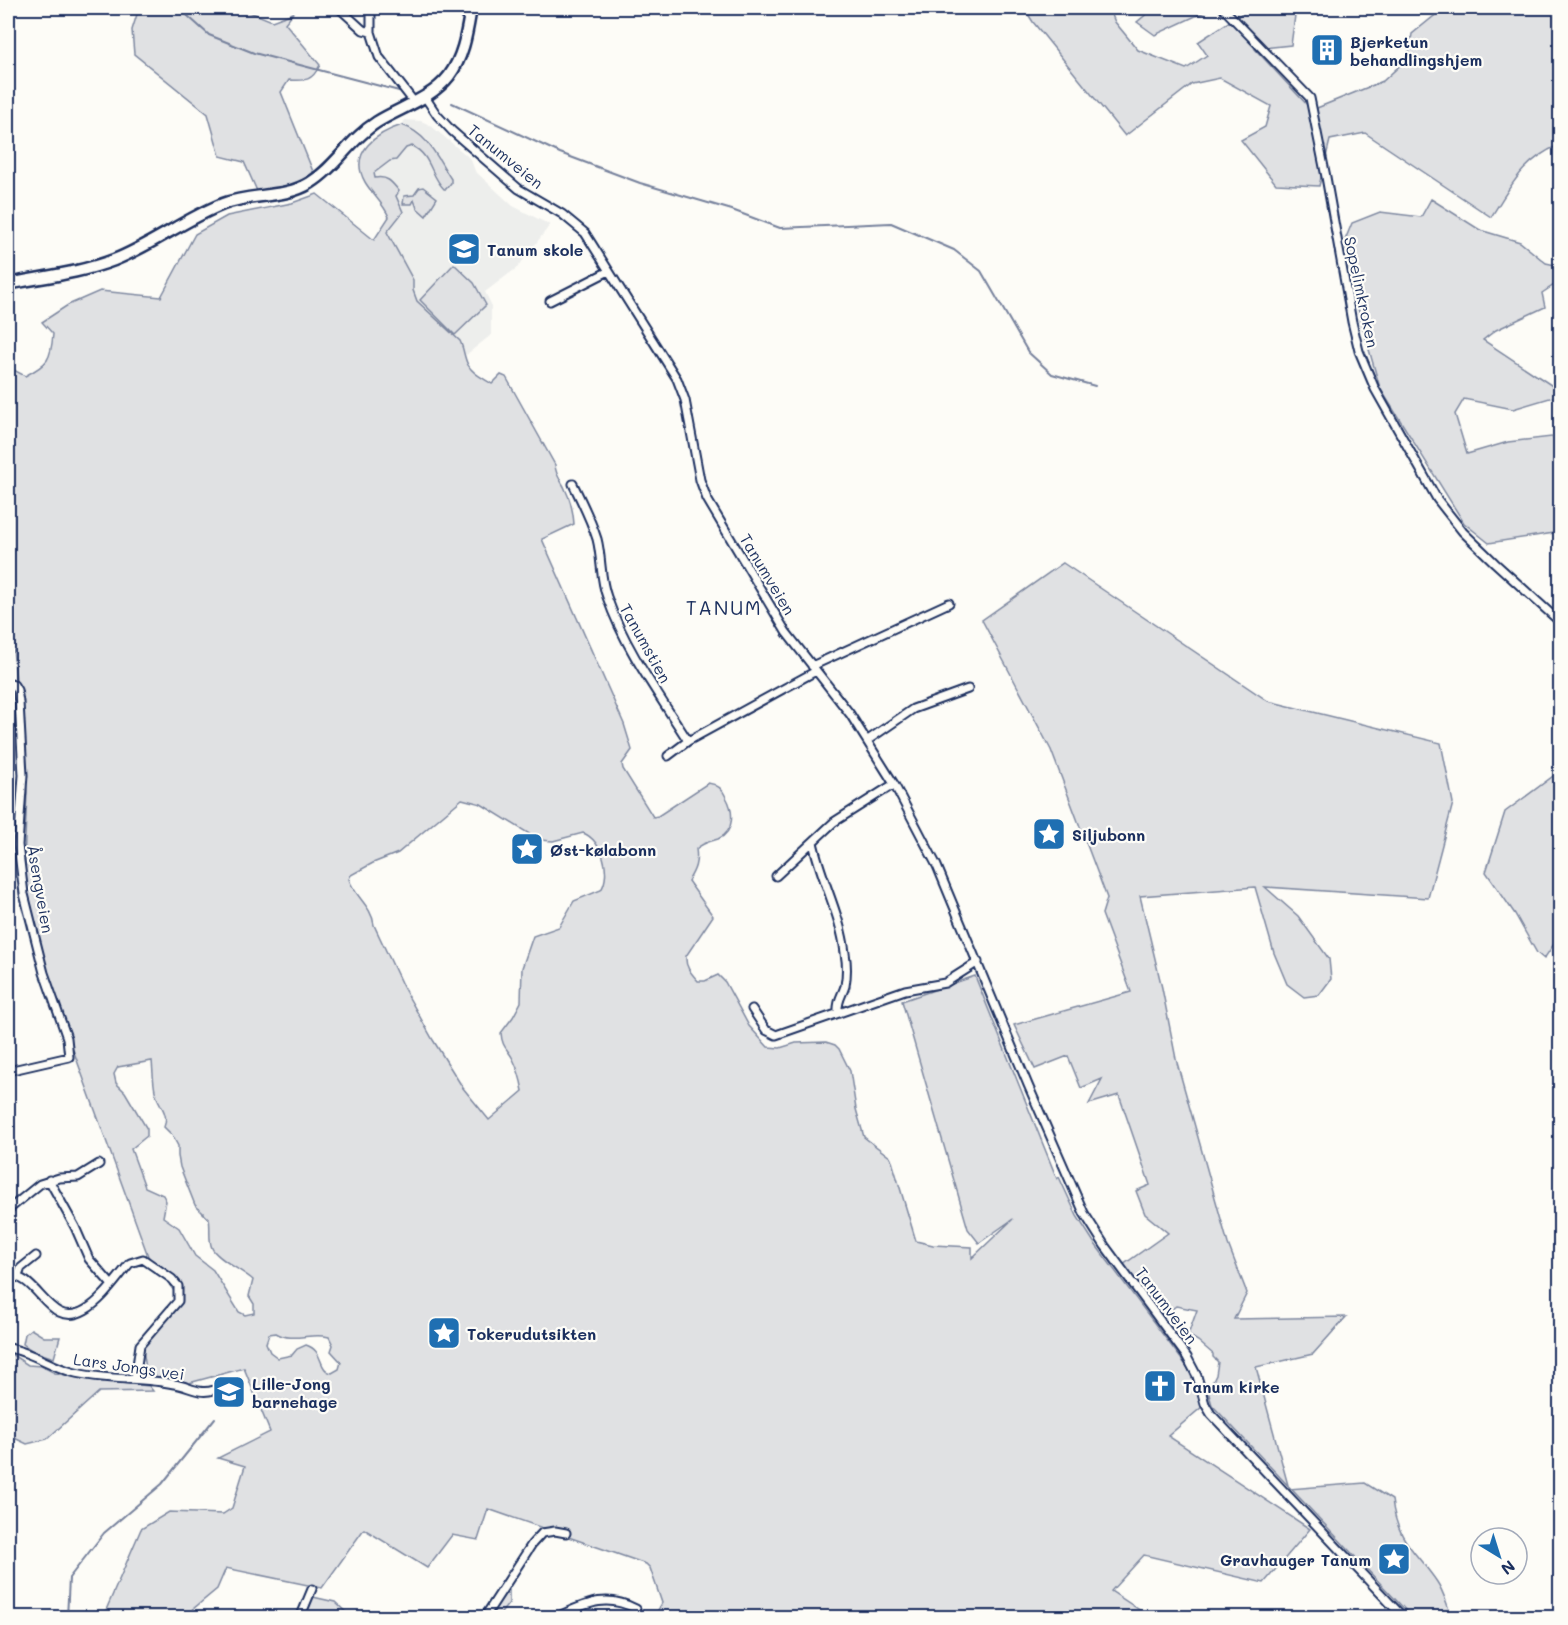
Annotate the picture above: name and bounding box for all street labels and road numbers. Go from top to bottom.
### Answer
street label: Tanumveien [464,119,548,193]
street label: Sopelimkroken [1340,234,1384,350]
street label: Tanumveien [735,529,801,619]
street label: Tanumstien [616,600,676,686]
street label: Åsengveien [23,843,59,935]
street label: Tanumveien [1131,1262,1203,1348]
street label: Lars Jongs vei [72,1348,186,1384]

